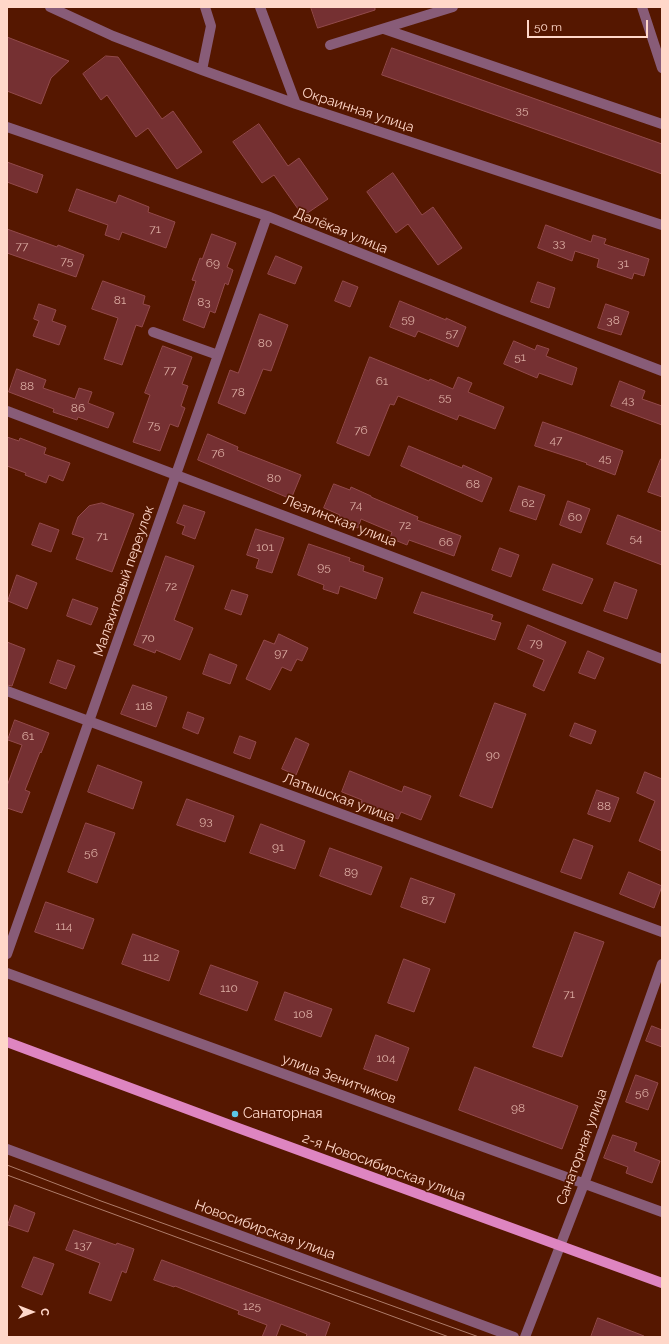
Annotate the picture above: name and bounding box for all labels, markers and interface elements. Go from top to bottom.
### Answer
scale bar [529,12,650,38]
text: 50 m [534,20,562,34]
street label: Окраинная улица [300,84,416,136]
house number: 35 [516,103,528,117]
street label: Далёкая улица [292,205,390,257]
house number: 71 [149,222,161,236]
house number: 33 [553,236,565,250]
house number: 77 [16,239,28,253]
house number: 75 [61,254,73,268]
house number: 69 [206,256,220,270]
house number: 31 [617,256,629,270]
house number: 81 [114,293,126,307]
house number: 83 [197,295,211,309]
house number: 59 [401,312,415,326]
house number: 38 [606,313,620,327]
house number: 57 [446,326,458,340]
house number: 80 [258,336,272,350]
house number: 51 [514,350,526,364]
house number: 77 [164,363,176,377]
house number: 61 [376,374,388,388]
house number: 88 [20,379,34,393]
house number: 78 [231,385,245,399]
house number: 55 [438,390,452,404]
house number: 43 [622,393,634,407]
house number: 86 [71,401,85,415]
house number: 75 [148,418,160,432]
house number: 76 [354,423,368,437]
house number: 47 [550,433,562,447]
house number: 76 [211,446,225,460]
house number: 45 [598,451,612,465]
house number: 80 [267,471,281,485]
house number: 68 [466,477,480,491]
street label: Лезгинская улица [281,492,399,550]
house number: 62 [521,496,535,510]
house number: 74 [350,498,362,512]
street label: Малахитовый переулок [90,503,158,659]
house number: 60 [568,510,582,524]
house number: 72 [399,518,411,532]
house number: 71 [96,529,108,543]
house number: 54 [629,531,643,545]
house number: 66 [439,535,453,549]
house number: 101 [256,540,274,554]
house number: 95 [317,560,331,574]
house number: 72 [165,579,177,593]
house number: 70 [141,631,155,645]
house number: 79 [529,636,543,650]
house number: 97 [274,646,288,660]
house number: 118 [135,699,153,713]
house number: 61 [22,729,34,743]
house number: 90 [486,748,500,762]
street label: Латышская улица [281,770,397,826]
house number: 88 [597,799,611,813]
house number: 93 [199,814,213,828]
house number: 91 [272,840,284,854]
house number: 56 [84,846,98,860]
house number: 89 [344,865,358,879]
house number: 87 [421,893,435,907]
house number: 114 [56,919,72,933]
house number: 112 [143,950,159,964]
house number: 110 [220,981,238,995]
house number: 71 [563,987,575,1001]
house number: 108 [293,1007,313,1021]
street label: улица Зенитчиков [280,1051,398,1107]
house number: 104 [376,1051,396,1065]
street label: Санаторная улица [553,1086,611,1208]
house number: 56 [635,1086,649,1100]
house number: 98 [511,1101,525,1115]
place label: Санаторная [243,1106,323,1122]
marker: Санаторная [230,1109,240,1119]
street label: 2-я Новосибирская улица [300,1130,468,1204]
street label: Новосибирская улица [192,1197,338,1263]
house number: 137 [74,1238,92,1252]
north arrow [12,1292,52,1332]
house number: 125 [243,1299,261,1313]
text: С [38,1308,51,1316]

